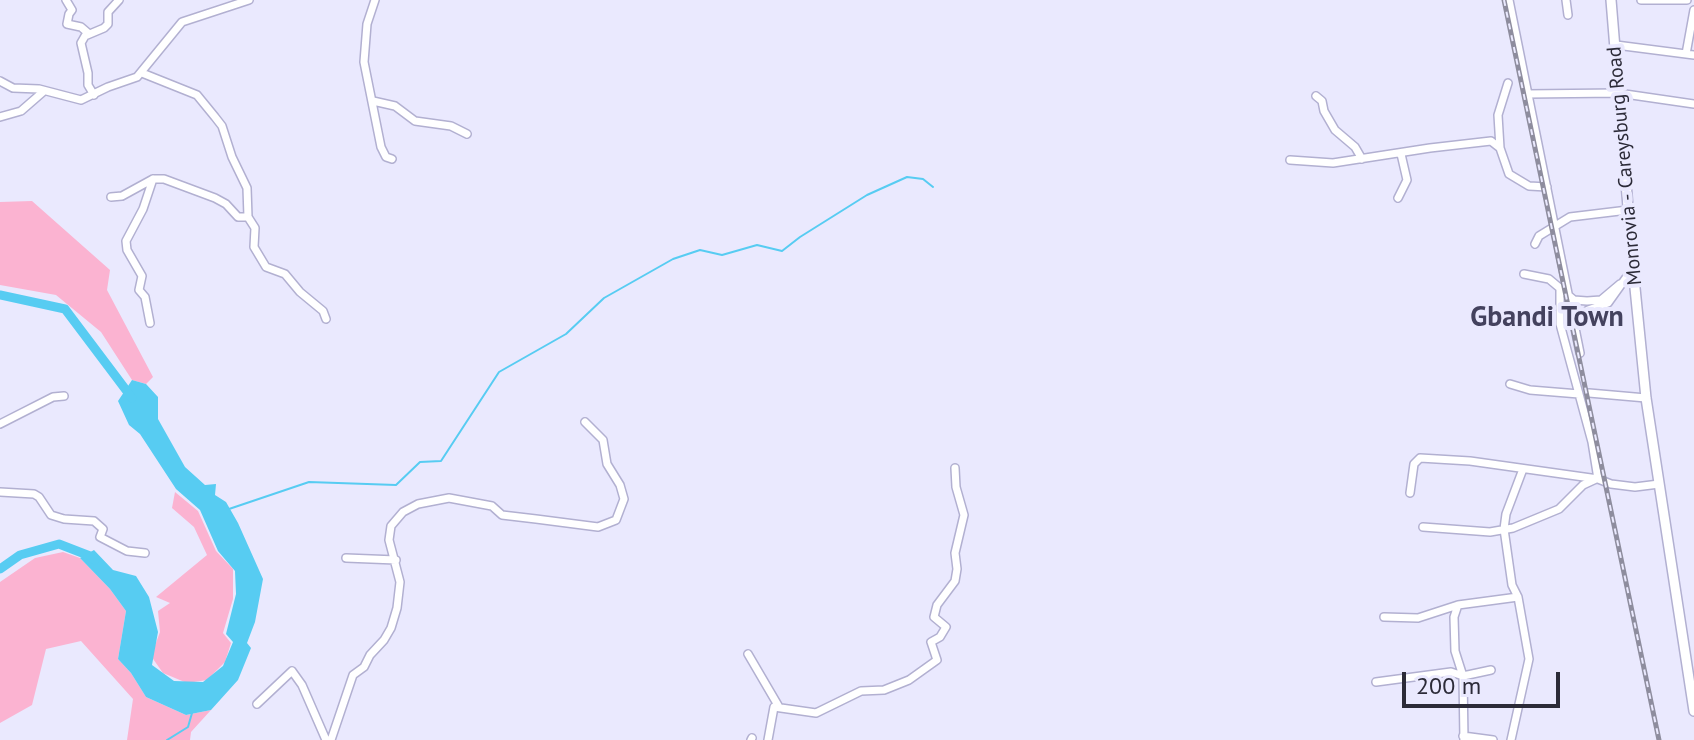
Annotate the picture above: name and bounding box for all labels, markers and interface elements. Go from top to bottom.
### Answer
street label: Monrovia - Careysburg Road [1603,46,1647,286]
district label: Gbandi Town [1470,301,1624,335]
scale bar [1406,656,1564,706]
text: 200 m [1416,670,1481,701]

